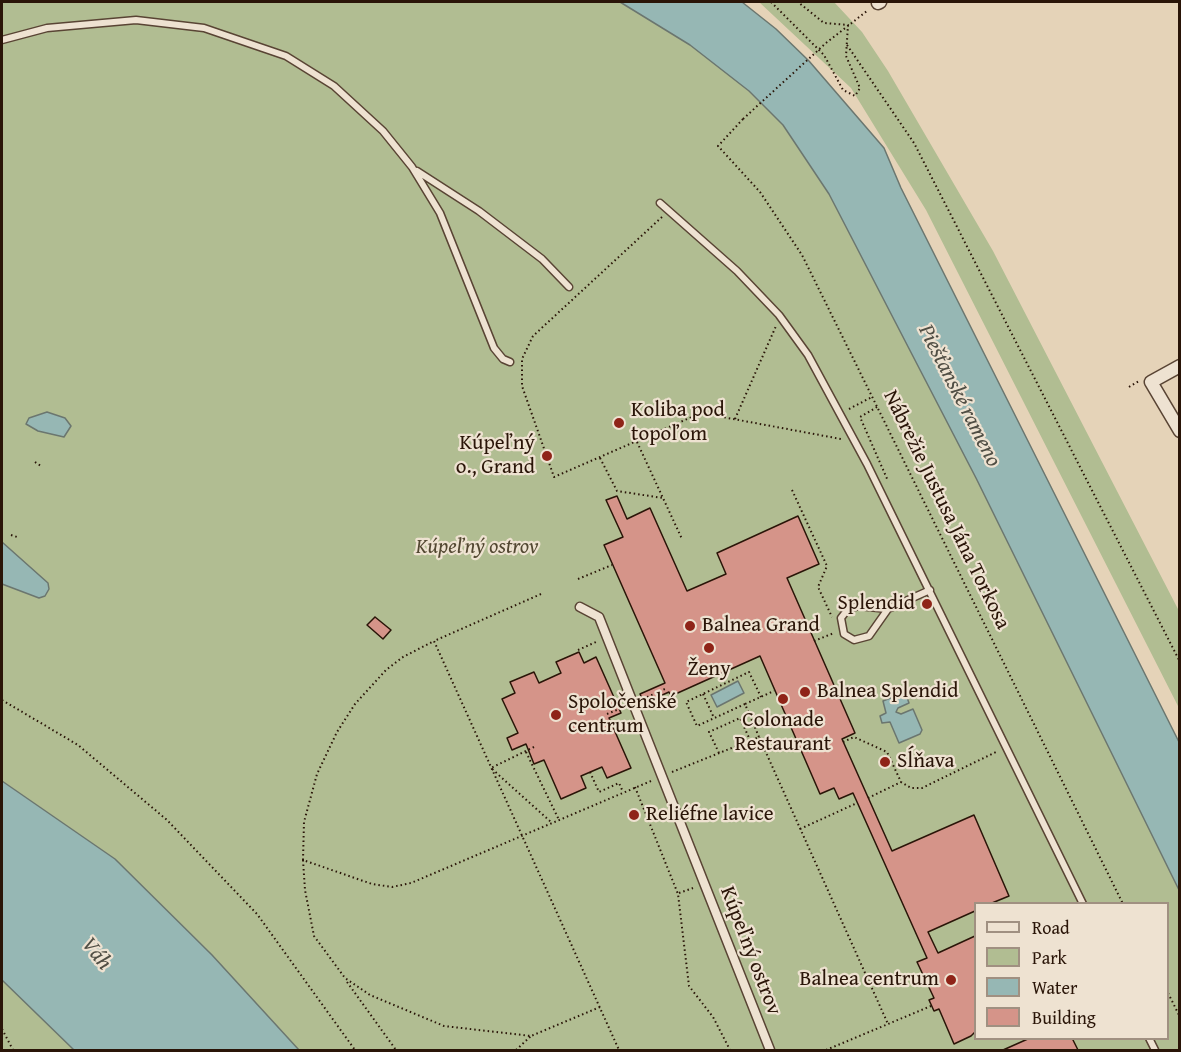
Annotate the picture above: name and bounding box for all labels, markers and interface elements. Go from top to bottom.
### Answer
water label: Piešťanské rameno [912,321,1006,471]
street label: Nábrežie Justusa Jána Torkosa [877,386,1015,634]
place label: Koliba pod topoľom [631,398,725,448]
marker: Koliba pod topoľom [612,416,626,430]
place label: Kúpeľný o., Grand [456,431,535,481]
marker: Kúpeľný o., Grand [540,449,554,463]
park label: Kúpeľný ostrov [416,535,538,561]
place label: Splendid [838,591,915,617]
marker: Splendid [920,597,934,611]
place label: Balnea Grand [702,613,820,639]
marker: Balnea Grand [683,619,697,633]
marker: Ženy [702,641,716,655]
place label: Ženy [687,657,731,683]
place label: Balnea Splendid [817,679,958,705]
marker: Balnea Splendid [798,685,812,699]
place label: Spoločenské centrum [568,690,677,740]
marker: Colonade Restaurant [776,692,790,706]
marker: Spoločenské centrum [549,708,563,722]
place label: Colonade Restaurant [735,708,831,758]
place label: Sĺňava [897,749,955,775]
marker: Sĺňava [878,755,892,769]
place label: Reliéfne lavice [646,802,774,828]
marker: Reliéfne lavice [627,808,641,822]
street label: Kúpeľný ostrov [714,883,786,1019]
legend [974,902,1169,1040]
text: Road [1032,914,1070,941]
water label: Váh [75,932,117,976]
text: Park [1032,944,1067,971]
place label: Balnea centrum [800,967,939,993]
marker: Balnea centrum [944,973,958,987]
text: Water [1032,974,1077,1001]
text: Building [1032,1004,1096,1031]

